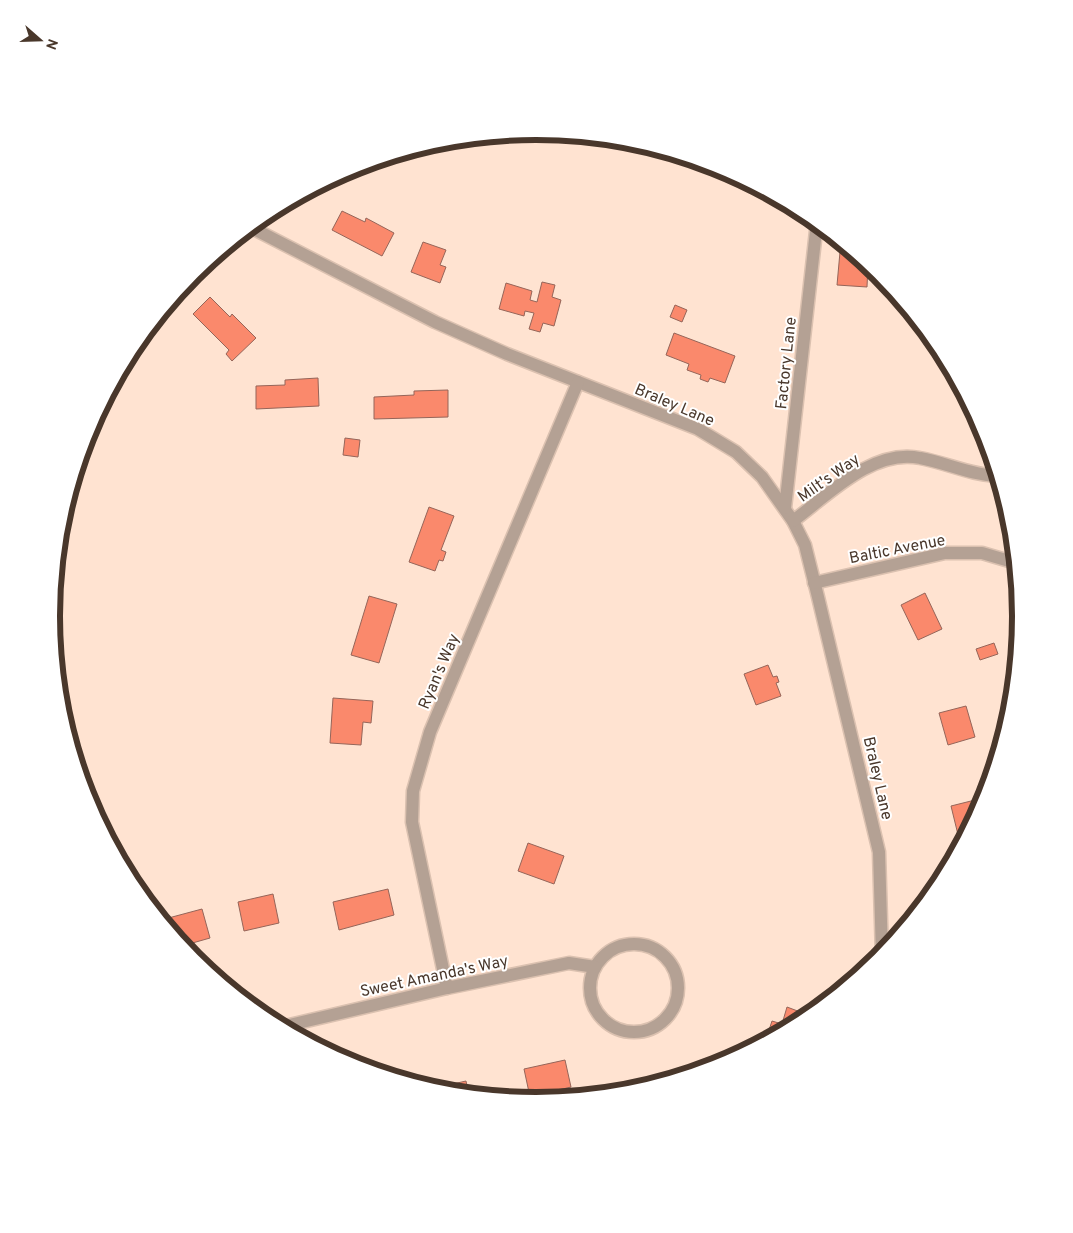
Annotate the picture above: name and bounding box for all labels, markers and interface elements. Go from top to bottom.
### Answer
north arrow [15,15,65,65]
text: N [41,36,61,52]
street label: Factory Lane [772,316,802,410]
street label: Braley Lane [631,380,717,432]
street label: Milt's Way [794,450,864,507]
street label: Baltic Avenue [848,531,947,569]
street label: Ryan's Way [415,631,465,713]
street label: Braley Lane [858,735,896,822]
street label: Sweet Amanda's Way [359,951,510,1002]

